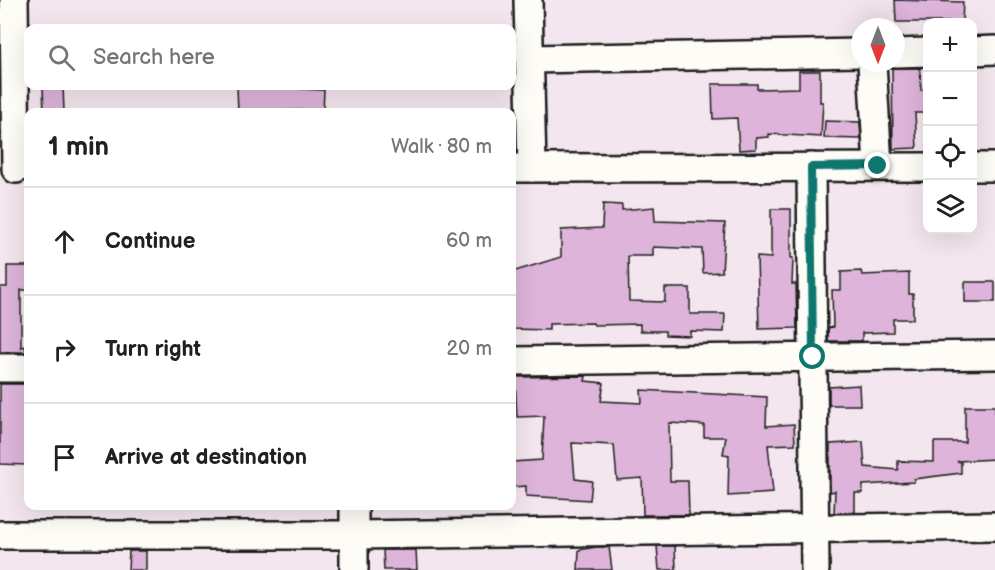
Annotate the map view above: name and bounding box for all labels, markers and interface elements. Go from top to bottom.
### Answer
north arrow [851,18,905,72]
map controls [923,18,977,234]
button: + [923,18,977,72]
search box [24,24,516,90]
icon: search [45,41,78,74]
text: Search here [93,44,215,71]
button: − [923,72,977,126]
button: locate [923,126,977,180]
text: 1 min [48,132,109,163]
text: Walk · 80 m [391,135,492,159]
route end [864,152,890,178]
button: layers [923,180,977,234]
icon: ahead [48,225,81,258]
text: Continue [105,228,195,255]
text: 60 m [446,229,492,253]
icon: right [48,333,81,366]
text: Turn right [105,336,201,363]
text: 20 m [447,337,492,361]
route start [799,343,825,369]
icon: arrive [48,441,81,474]
text: Arrive at destination [105,444,307,471]

